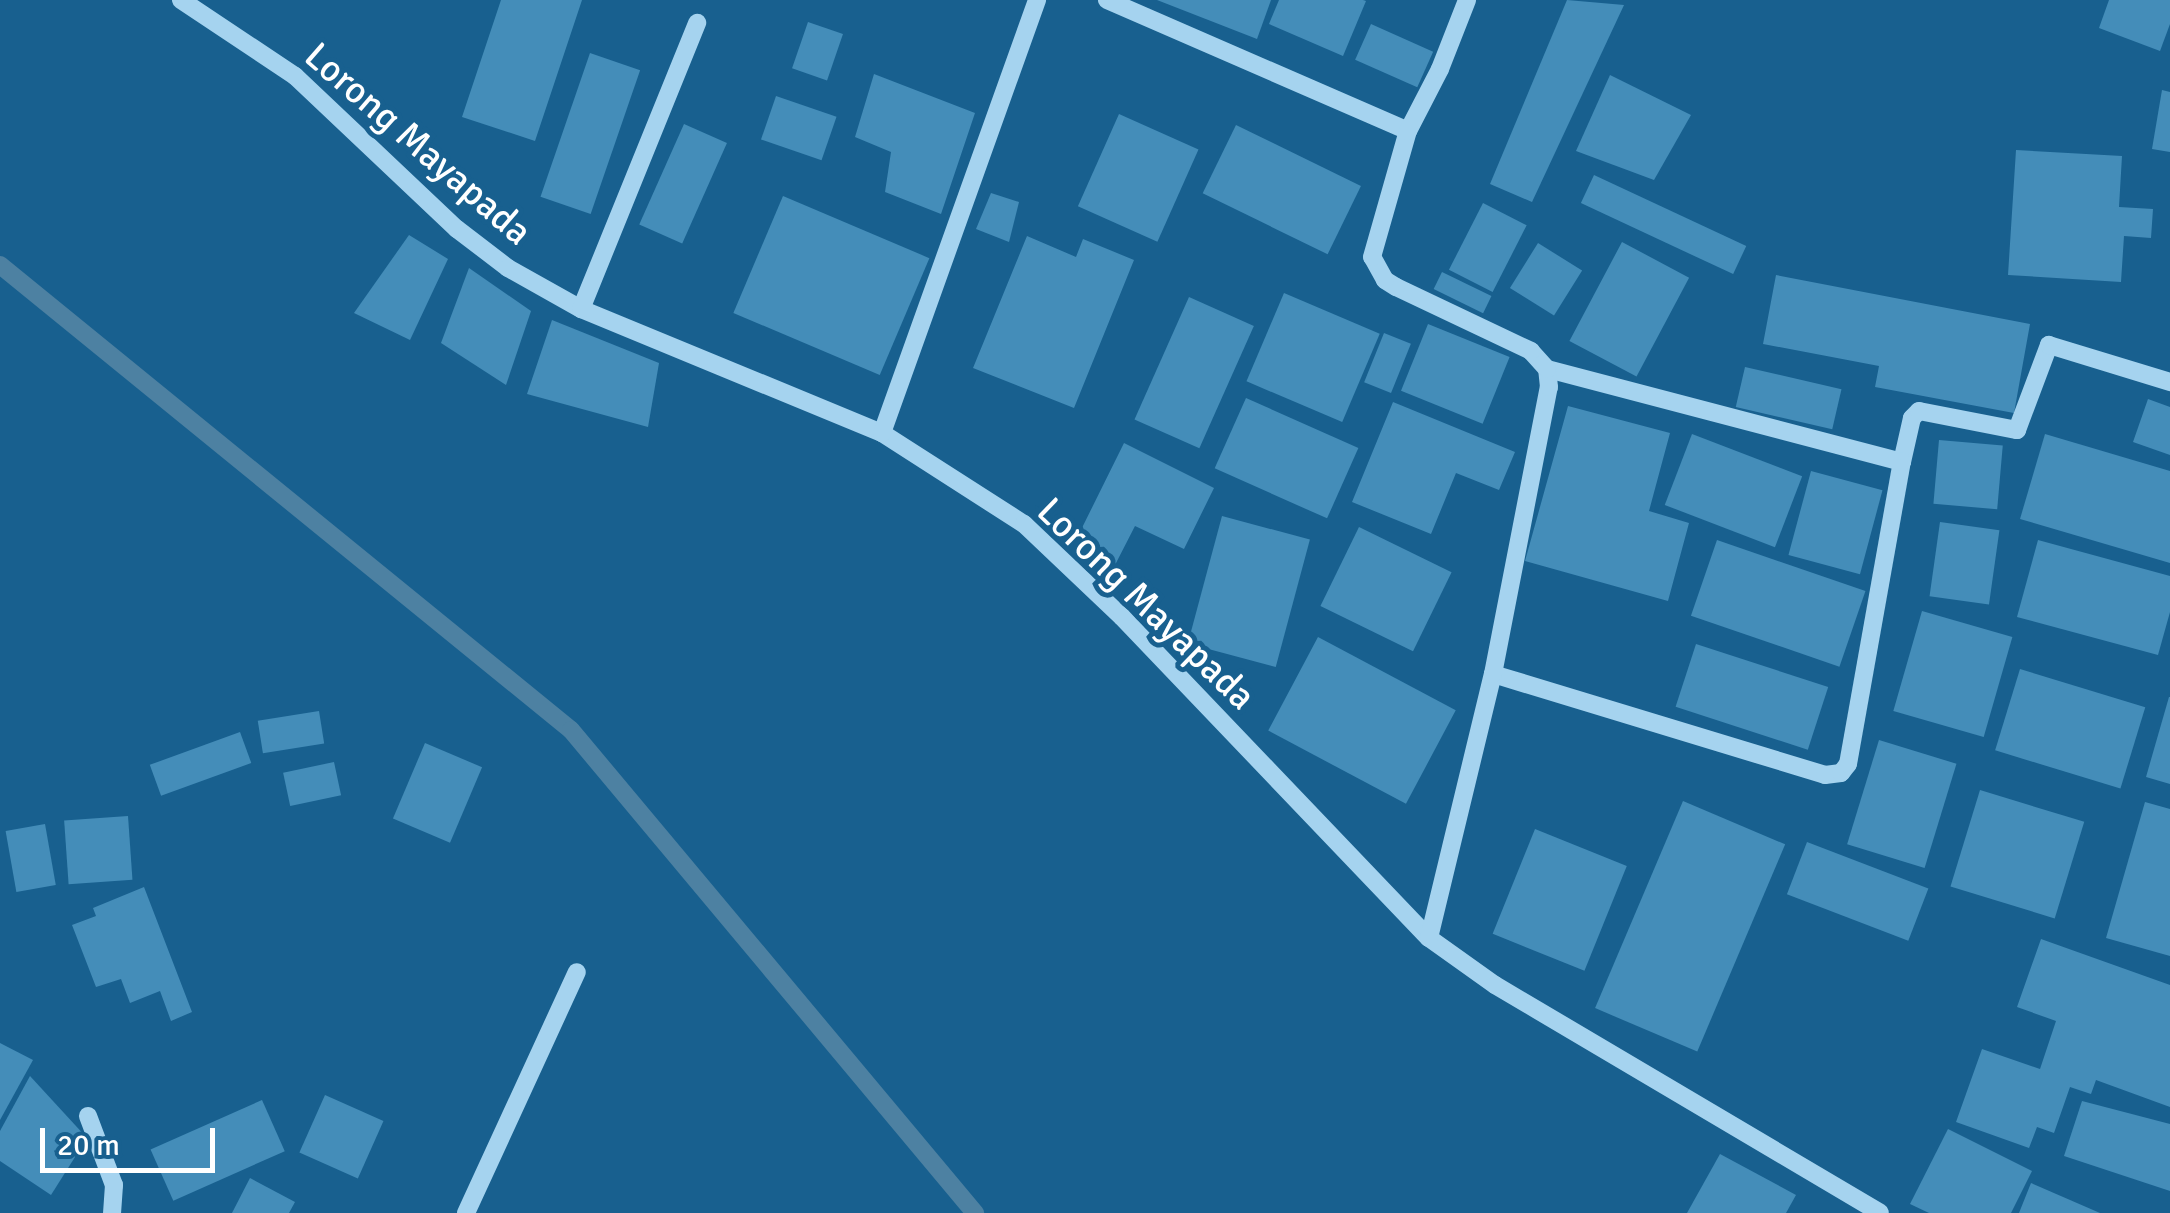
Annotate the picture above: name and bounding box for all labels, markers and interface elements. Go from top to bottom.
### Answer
street label: Lorong Mayapada [295,33,541,255]
street label: Lorong Mayapada [1027,488,1265,720]
scale bar [45,1108,220,1170]
text: 20 m [57,1127,120,1164]

